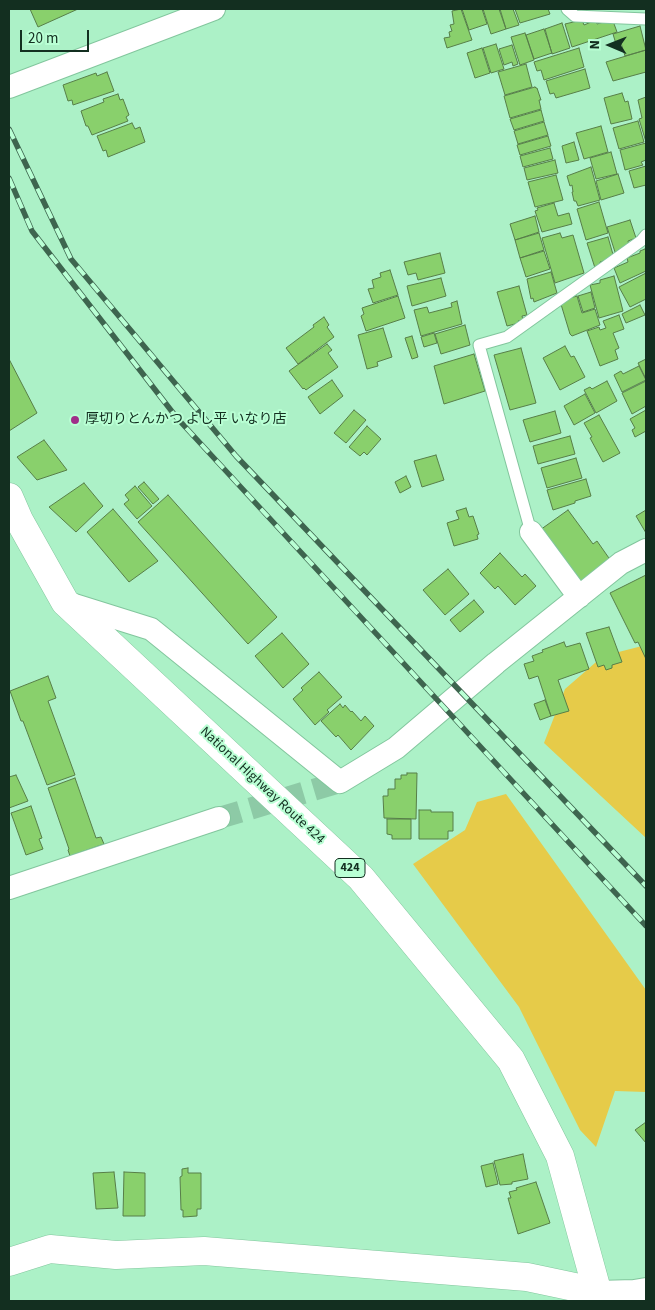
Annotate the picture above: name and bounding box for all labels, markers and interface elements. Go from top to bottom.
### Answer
scale bar [22,20,91,52]
north arrow [585,20,635,70]
text: 20 m [28,28,58,49]
text: N [585,40,605,50]
place label: 厚切りとんかつ よし平 いなり店 [85,412,287,428]
marker: 厚切りとんかつ よし平 いなり店 [69,414,81,426]
street label: National Highway Route 424 [196,724,328,848]
road number: 424 [335,858,365,878]

